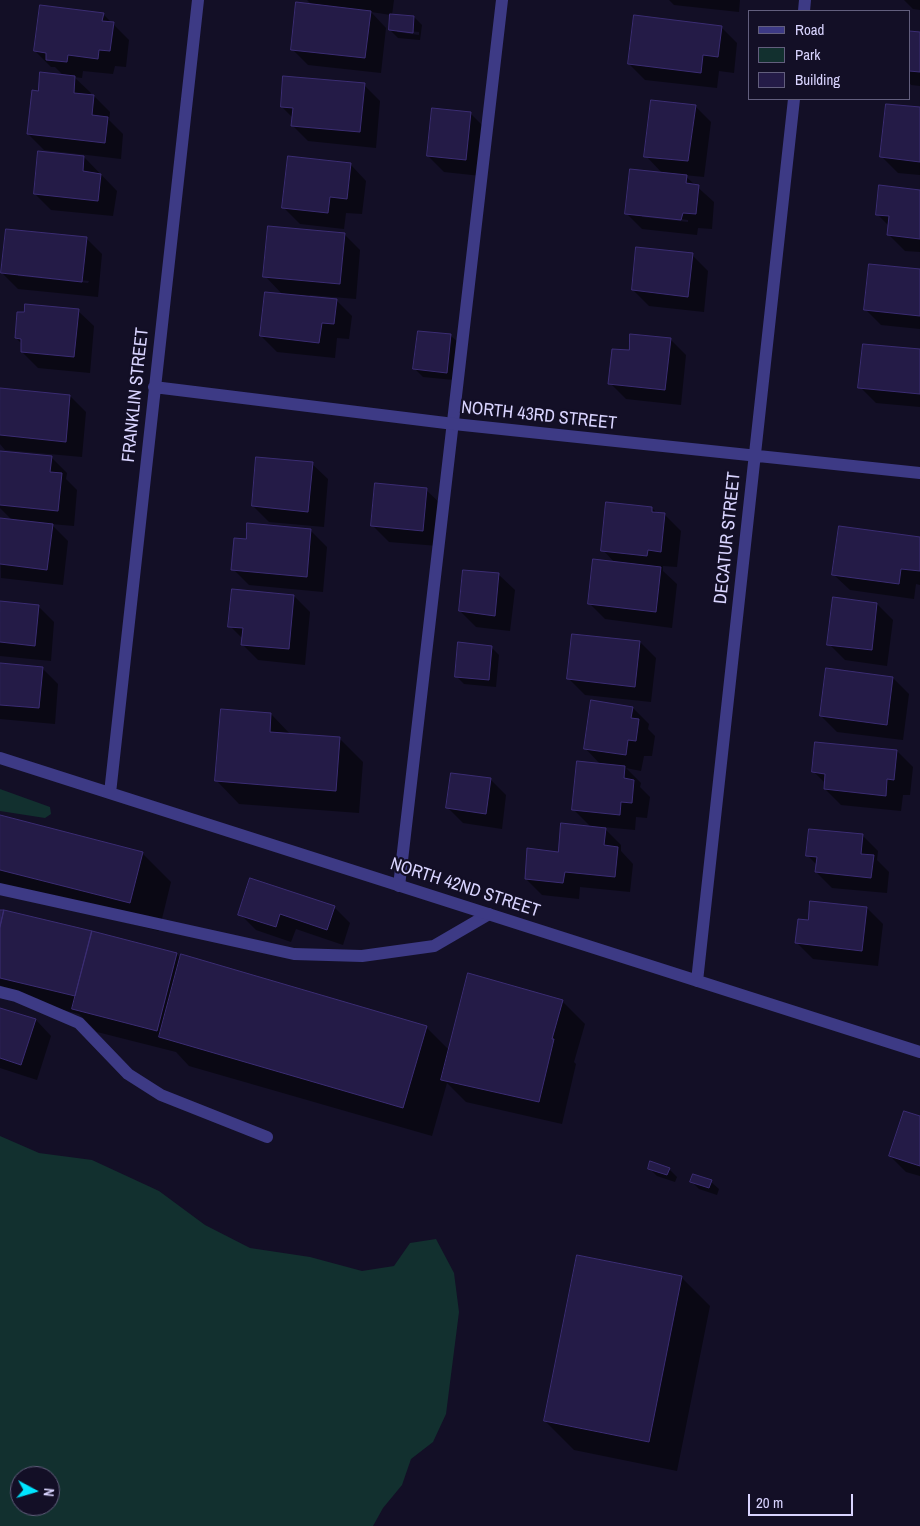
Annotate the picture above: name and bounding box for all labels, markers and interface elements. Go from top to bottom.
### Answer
legend [748,10,910,100]
text: Road [795,19,824,40]
text: Park [795,44,820,65]
text: Building [795,69,840,90]
street label: FRANKLIN STREET [118,327,154,463]
street label: NORTH 43RD STREET [460,397,618,435]
street label: DECATUR STREET [710,471,746,605]
street label: NORTH 42ND STREET [387,854,543,922]
north arrow [10,1466,60,1516]
scale bar [750,1484,855,1516]
text: N [40,1487,58,1498]
text: 20 m [756,1492,783,1513]

